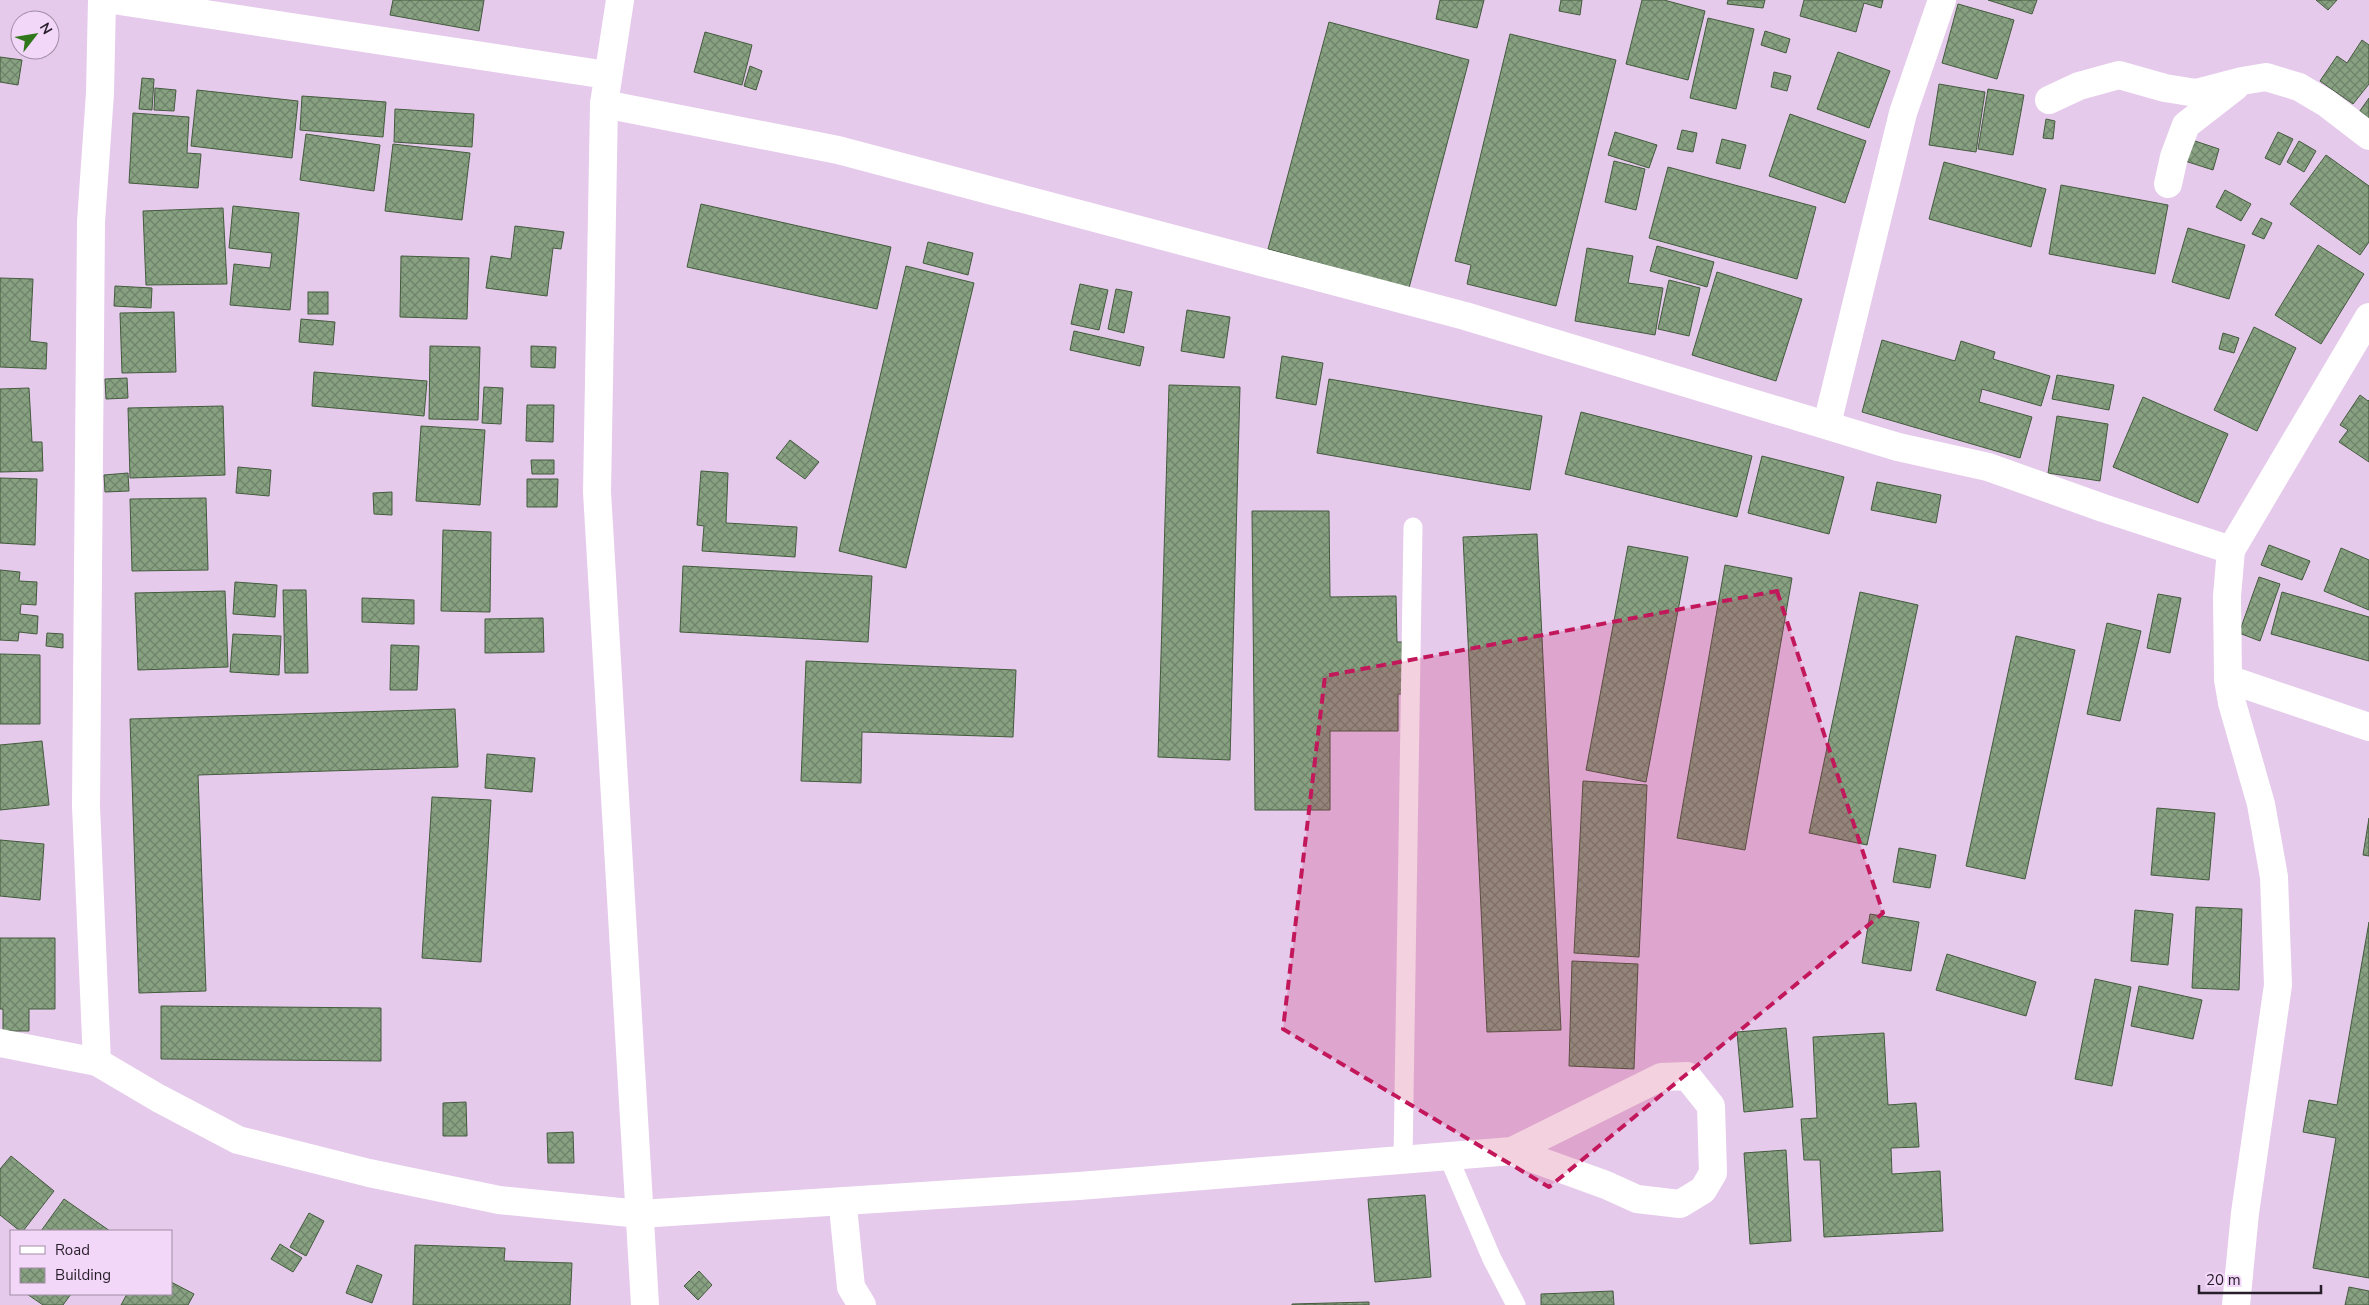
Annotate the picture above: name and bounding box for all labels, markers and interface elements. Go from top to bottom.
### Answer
north arrow [10,10,60,60]
text: N [35,19,57,38]
legend [10,1230,172,1295]
text: Road [55,1240,90,1260]
scale bar [2199,1262,2322,1294]
text: Building [55,1265,111,1285]
text: 20 m [2206,1270,2241,1290]

